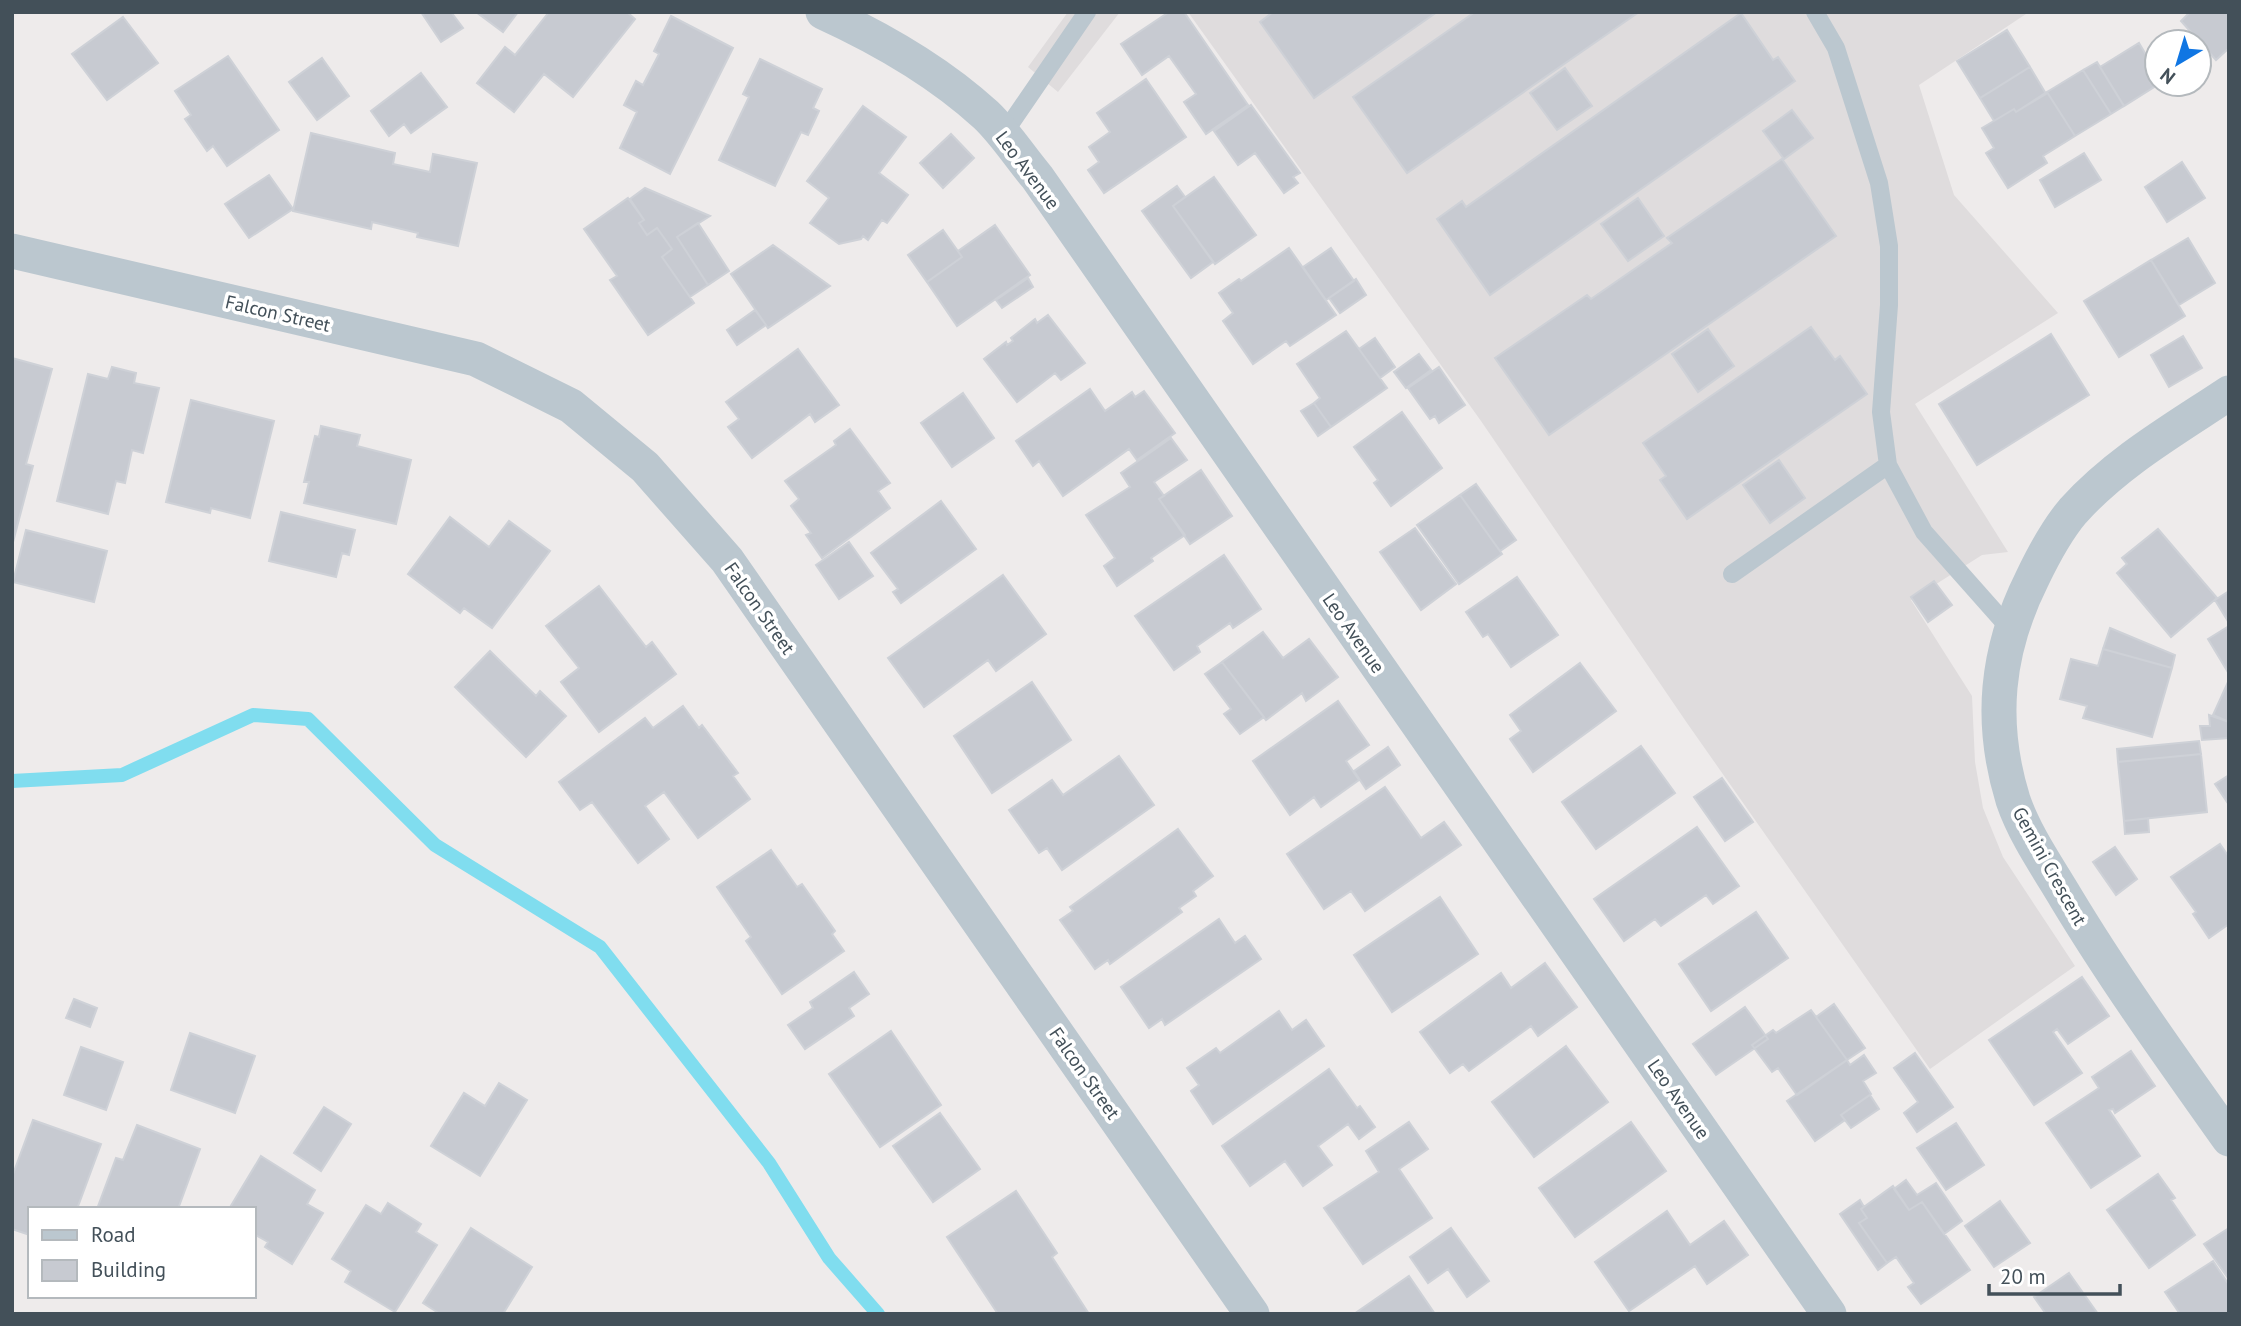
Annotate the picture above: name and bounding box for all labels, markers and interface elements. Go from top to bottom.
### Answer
north arrow [2143,28,2213,98]
text: N [2155,63,2180,90]
street label: Leo Avenue [991,126,1065,214]
street label: Falcon Street [223,289,333,337]
street label: Falcon Street [719,557,801,659]
street label: Leo Avenue [1318,588,1390,678]
street label: Gemini Crescent [2008,803,2093,930]
street label: Falcon Street [1044,1022,1126,1124]
street label: Leo Avenue [1643,1054,1715,1144]
legend [28,1207,256,1298]
text: Road [91,1221,135,1248]
scale bar [1989,1252,2120,1296]
text: Building [91,1256,166,1283]
text: 20 m [2000,1263,2046,1290]

